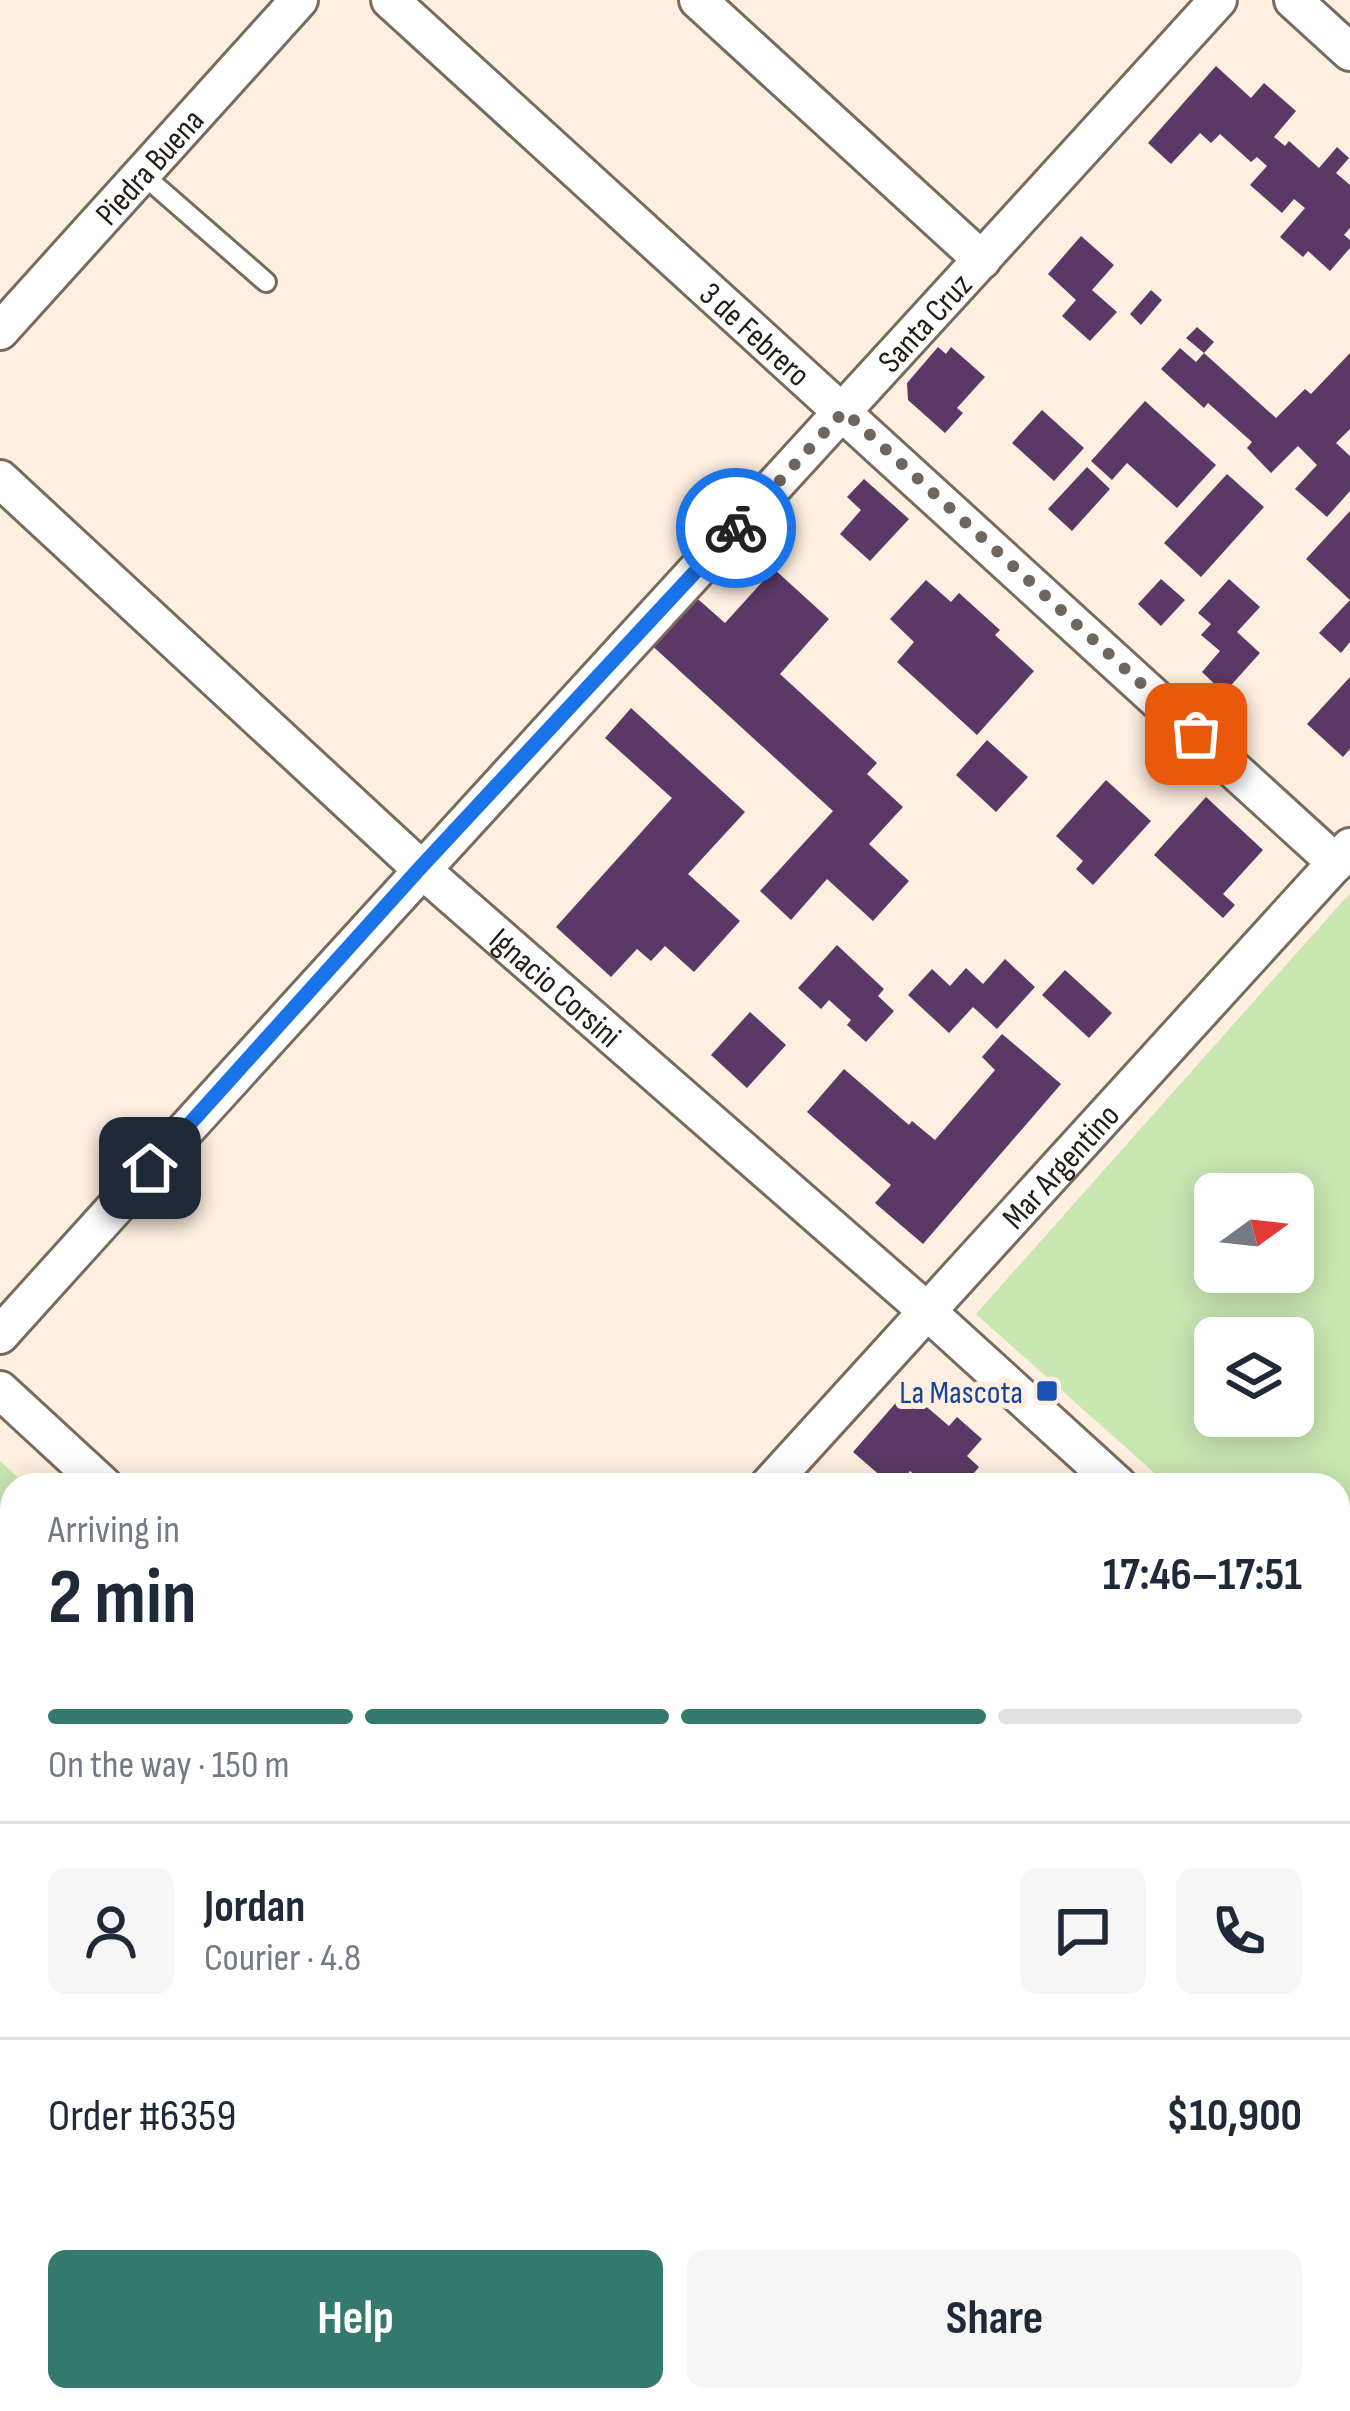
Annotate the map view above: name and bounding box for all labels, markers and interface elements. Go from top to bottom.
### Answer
street label: Piedra Buena [88,101,213,234]
street label: Santa Cruz [870,266,981,381]
street label: 3 de Febrero [691,275,818,395]
courier [676,468,796,588]
icon: bike [703,495,769,561]
pin [1145,683,1247,785]
icon: bag [1163,701,1229,767]
street label: Ignacio Corsini [481,920,629,1057]
street label: Mar Argentino [994,1096,1128,1238]
pin [99,1117,201,1219]
icon: home [117,1135,183,1201]
north arrow [1194,1173,1314,1293]
map controls [1194,1173,1314,1437]
button: layers [1194,1317,1314,1437]
place label: La Mascota [899,1373,1023,1413]
marker: La Mascota [1034,1378,1060,1404]
text: Arriving in [48,1507,180,1554]
text: 17:46–17:51 [1103,1548,1302,1603]
text: 2 min [48,1552,197,1645]
text: On the way · 150 m [48,1742,290,1789]
button: person [48,1868,174,1994]
button: chat [1020,1868,1146,1994]
button: phone [1176,1868,1302,1994]
text: Jordan [204,1880,305,1935]
text: Courier · 4.8 [204,1935,361,1982]
text: Order #6359 [48,2089,236,2144]
text: $10,900 [1166,2089,1302,2144]
button: Help [48,2250,663,2388]
button: Share [687,2250,1302,2388]

